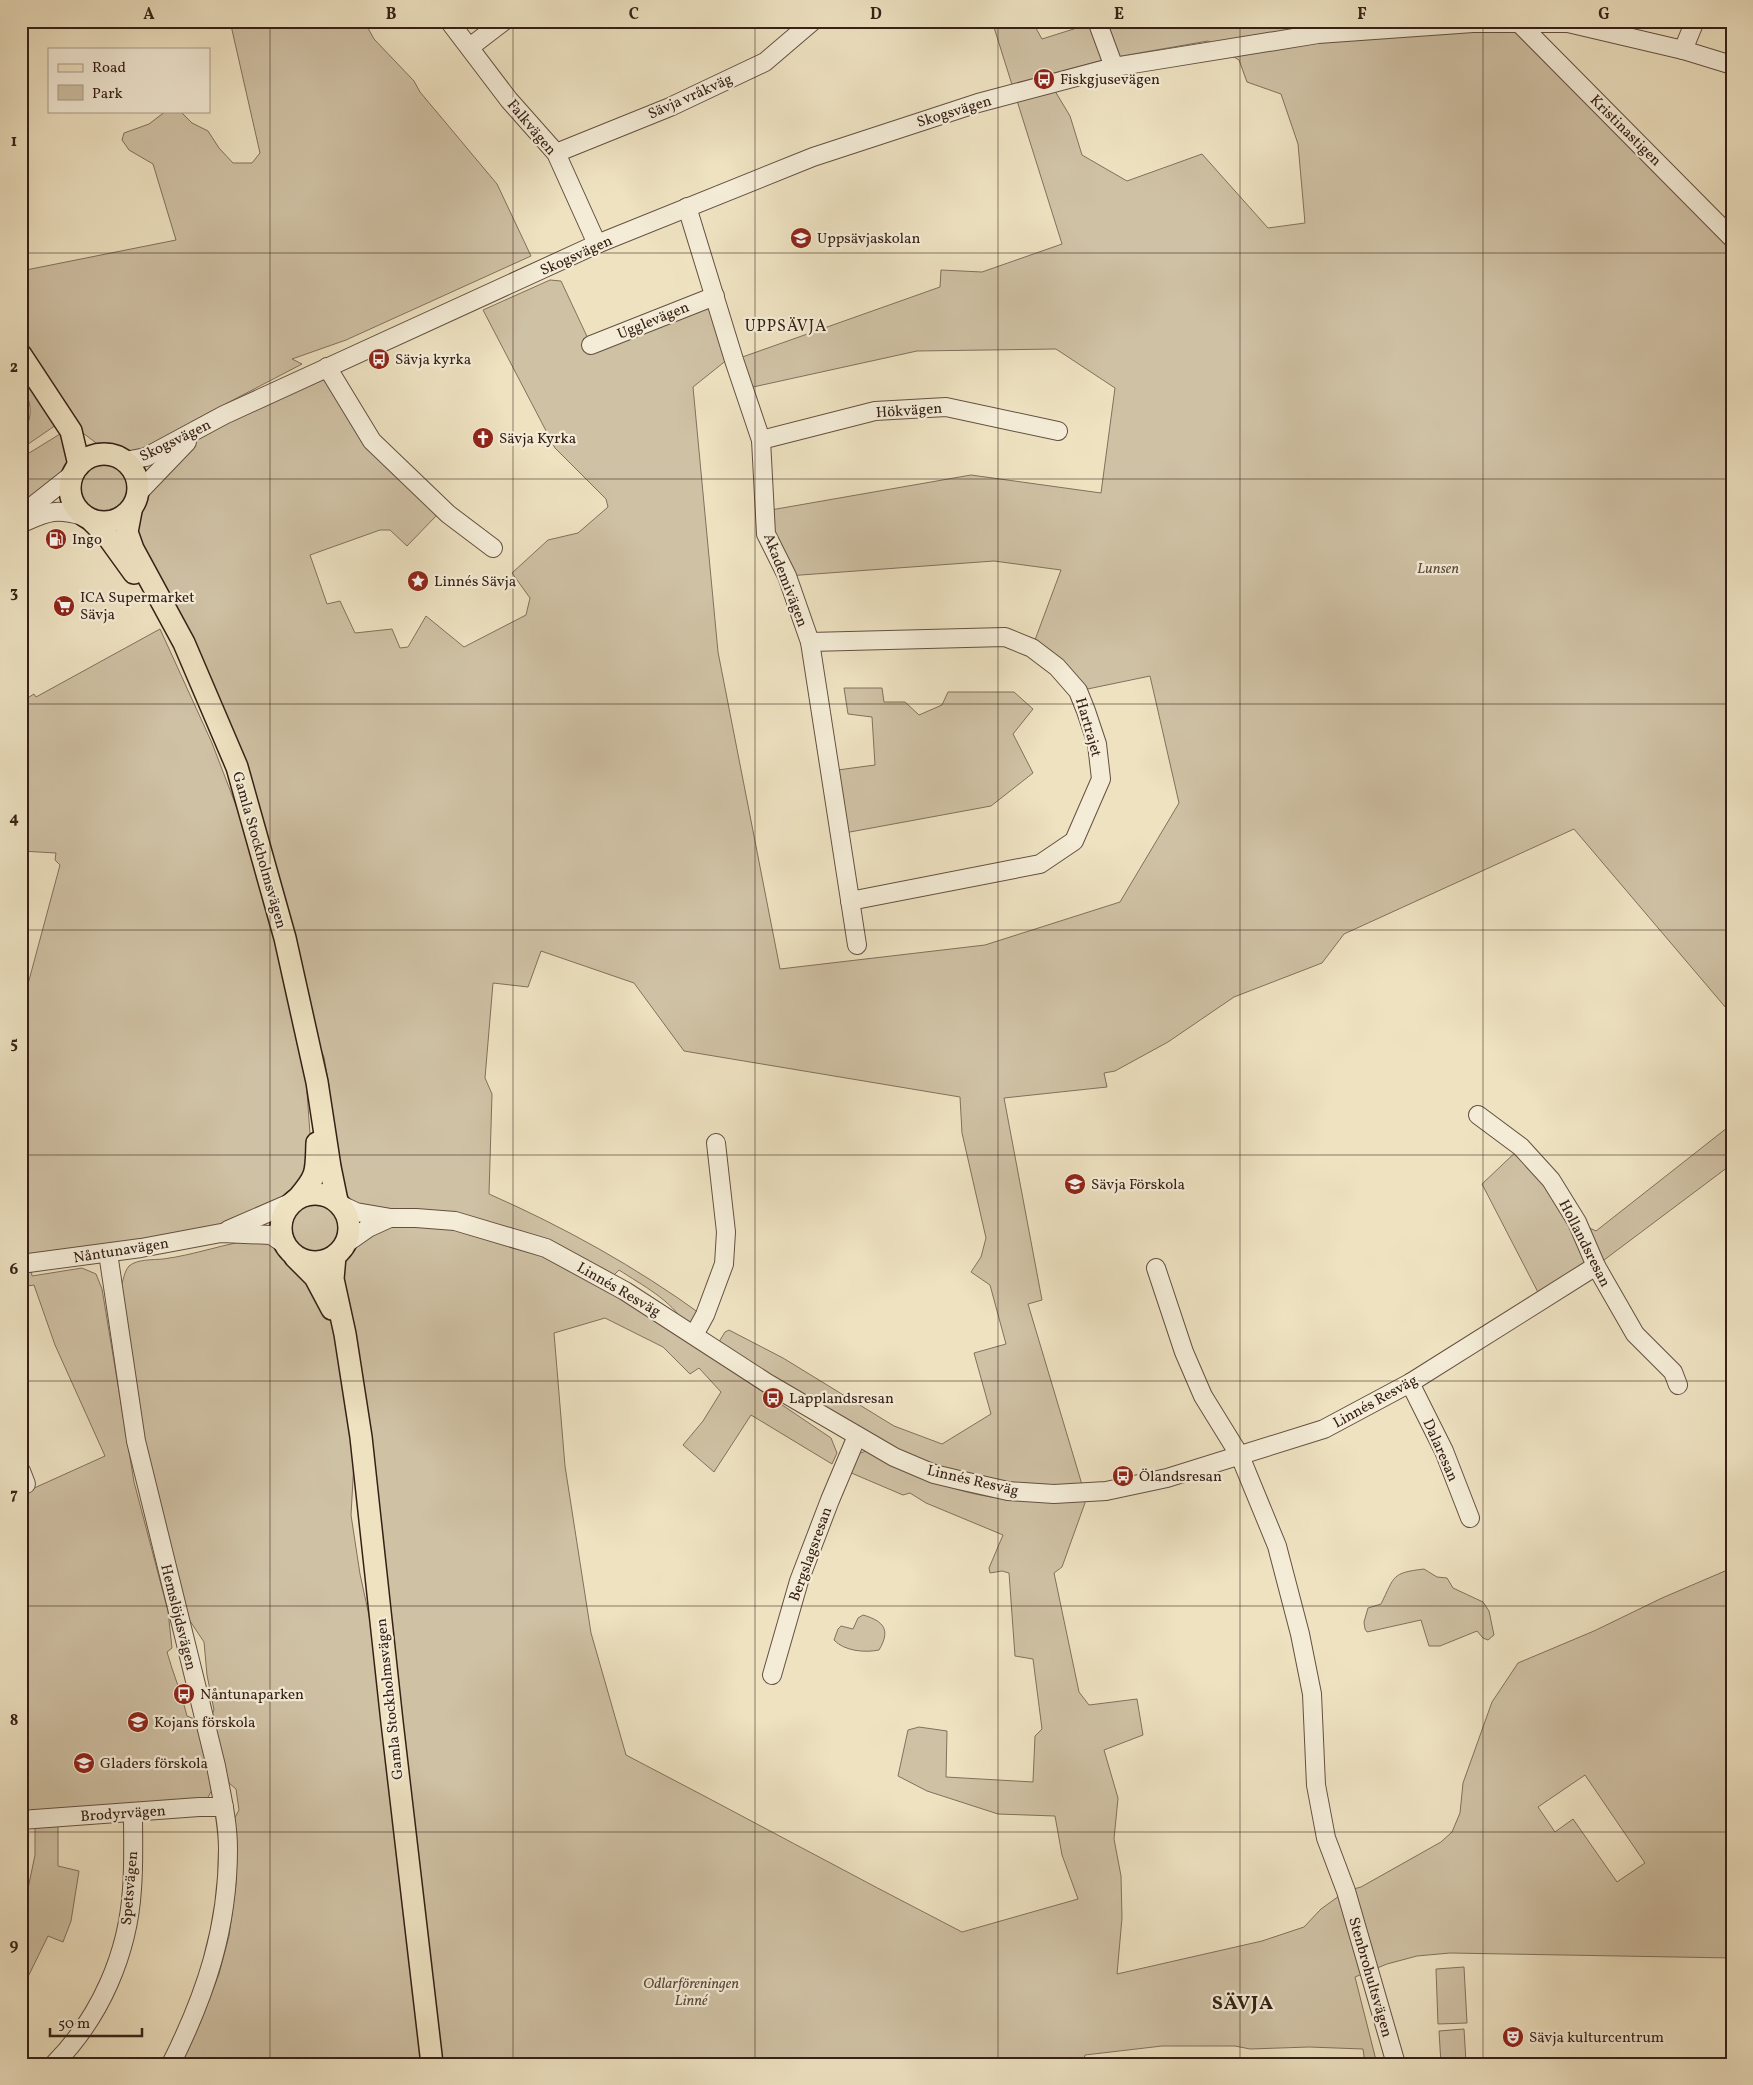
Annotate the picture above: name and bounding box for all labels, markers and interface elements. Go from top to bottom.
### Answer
text: A [143,4,155,26]
text: B [386,4,397,26]
text: C [629,4,639,26]
text: D [870,4,882,26]
text: E [1114,4,1124,26]
text: F [1357,4,1367,26]
text: G [1598,4,1610,26]
legend [48,48,210,112]
text: Road [92,58,126,79]
bus stop icon: Fiskgjusevägen [1032,67,1056,91]
street label: Sävja vråkväg [645,69,736,125]
place label: Fiskgjusevägen [1060,70,1160,91]
text: Park [92,84,123,105]
street label: Skogsvägen [914,91,994,134]
street label: Kristinastigen [1584,91,1665,172]
street label: Falkvägen [501,96,560,160]
text: 1 [11,131,17,153]
school or university icon: Uppsävjaskolan [789,226,813,250]
place label: Uppsävjaskolan [817,229,921,250]
street label: Skogsvägen [537,231,616,282]
street label: Ugglevägen [614,297,693,345]
district label: UPPSÄVJA [745,316,827,338]
bus stop icon: Sävja kyrka [367,347,391,371]
place label: Sävja kyrka [395,350,471,371]
text: 2 [10,357,18,379]
street label: Hökvägen [875,399,943,424]
street label: Skogsvägen [136,415,215,468]
church icon: Sävja Kyrka [471,426,495,450]
place label: Sävja Kyrka [499,429,576,450]
fuel station icon: Ingo [44,527,68,551]
place label: Ingo [72,530,102,551]
street label: Akademivägen [757,531,812,630]
park label: Lunsen [1417,559,1459,580]
place icon: Linnés Sävja [406,569,430,593]
place label: Linnés Sävja [434,572,516,593]
text: 3 [10,582,18,604]
place label: ICA Supermarket Sävja [80,588,194,626]
supermarket icon: ICA Supermarket Sävja [52,594,76,618]
street label: Hartrajet [1069,695,1106,759]
street label: Gamla Stockholmsvägen [226,769,291,931]
text: 4 [9,808,19,830]
text: 5 [10,1033,18,1055]
school or university icon: Sävja Förskola [1063,1172,1087,1196]
place label: Sävja Förskola [1091,1175,1185,1196]
street label: Hollandsresan [1553,1196,1615,1291]
street label: Nåntunavägen [72,1234,171,1269]
street label: Linnés Resväg [572,1258,664,1323]
text: 6 [10,1259,19,1281]
street label: Linnés Resväg [1330,1370,1422,1434]
bus stop icon: Lapplandsresan [761,1386,785,1410]
place label: Lapplandsresan [789,1389,894,1410]
street label: Dalaresan [1416,1416,1463,1485]
street label: Linnés Resväg [925,1461,1021,1502]
bus stop icon: Ölandsresan [1111,1464,1135,1488]
place label: Ölandsresan [1139,1467,1222,1488]
text: 7 [10,1484,18,1506]
street label: Bergslagsresan [785,1504,838,1605]
street label: Hemslöjdsvägen [154,1562,201,1673]
street label: Gamla Stockholmsvägen [372,1617,409,1781]
bus stop icon: Nåntunaparken [172,1682,196,1706]
place label: Nåntunaparken [200,1685,304,1706]
text: 8 [10,1710,18,1732]
school or university icon: Kojans förskola [126,1710,150,1734]
place label: Kojans förskola [154,1713,255,1734]
school or university icon: Gladers förskola [72,1751,96,1775]
place label: Gladers förskola [100,1754,208,1775]
street label: Brodyrvägen [80,1801,167,1828]
street label: Spetsvägen [117,1850,144,1926]
street label: Stenbrohultsvägen [1342,1915,1397,2040]
text: 9 [10,1935,19,1957]
park label: Odlarföreningen Linné [643,1974,739,2012]
district label: SÄVJA [1212,1990,1274,2018]
scale bar [50,2005,142,2037]
text: 50 m [58,2014,90,2035]
theatre icon: Sävja kulturcentrum [1501,2025,1525,2049]
place label: Sävja kulturcentrum [1529,2028,1664,2049]

